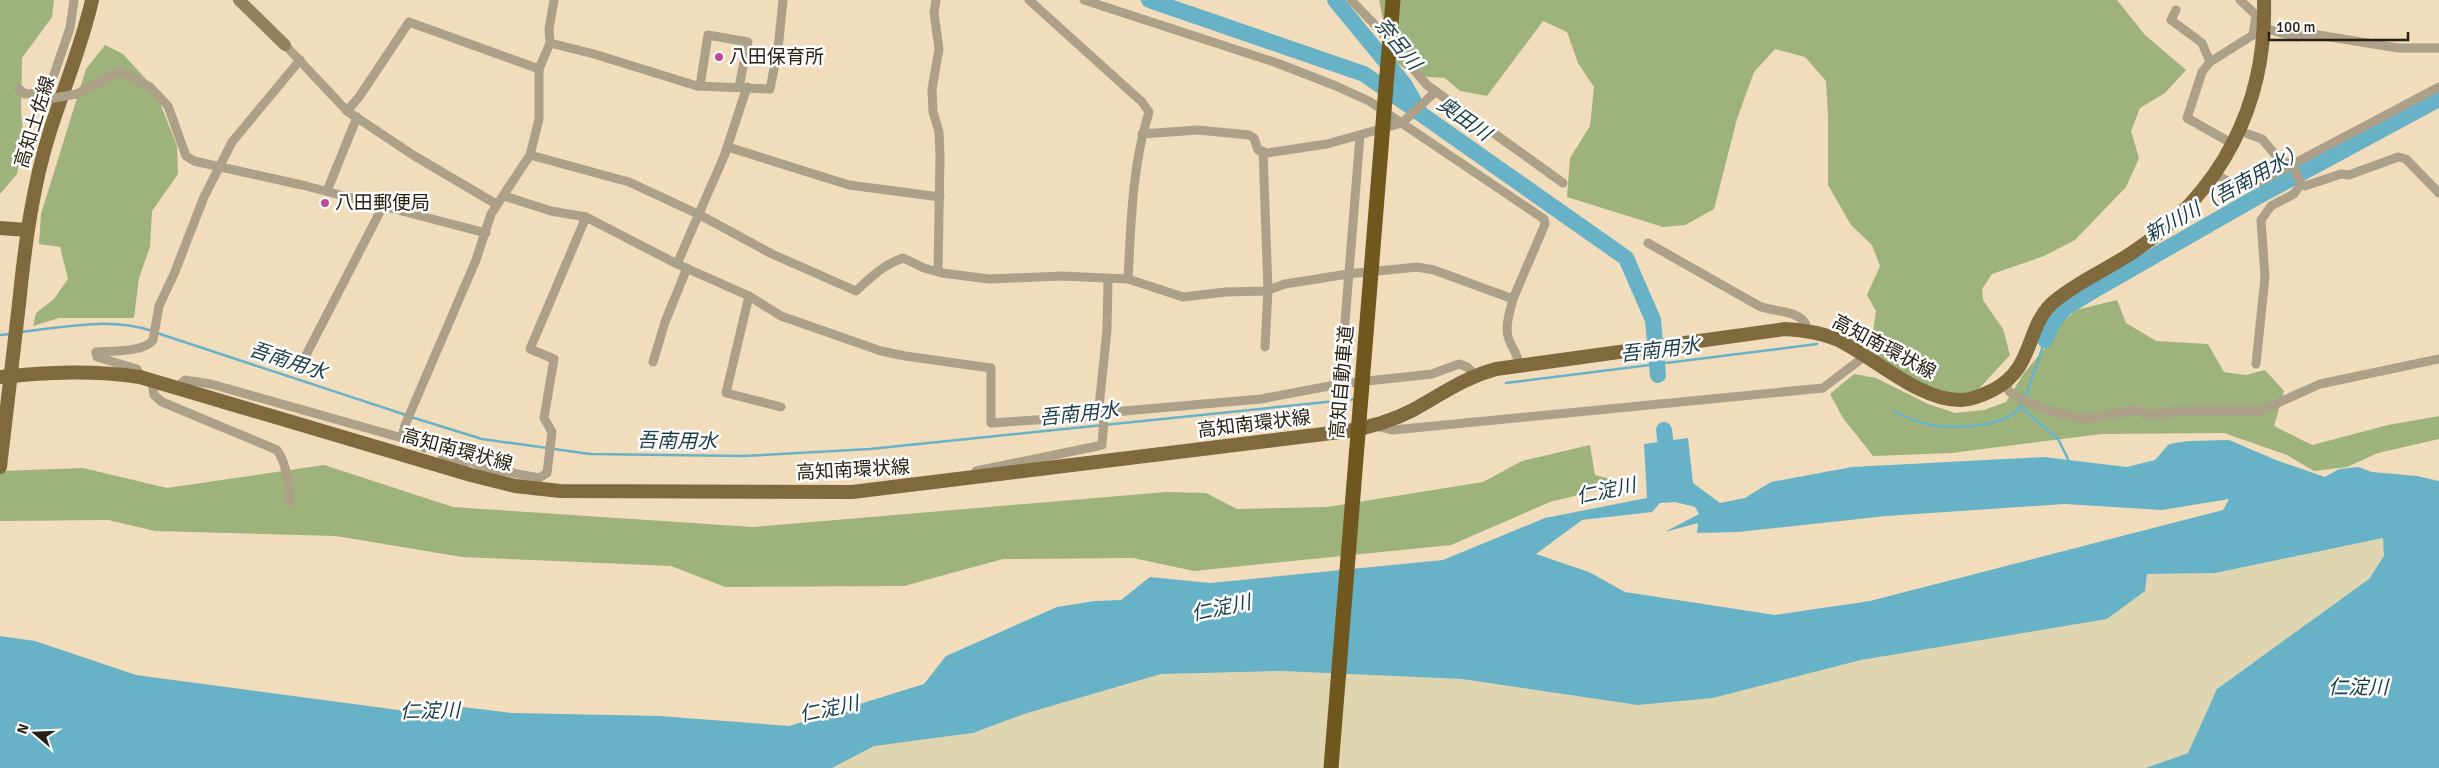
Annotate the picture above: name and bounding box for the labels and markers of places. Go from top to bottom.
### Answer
place label: 八田保育所 [729,45,824,69]
marker: 八田保育所 [713,51,725,63]
place label: 八田郵便局 [335,191,430,215]
marker: 八田郵便局 [319,197,331,209]

